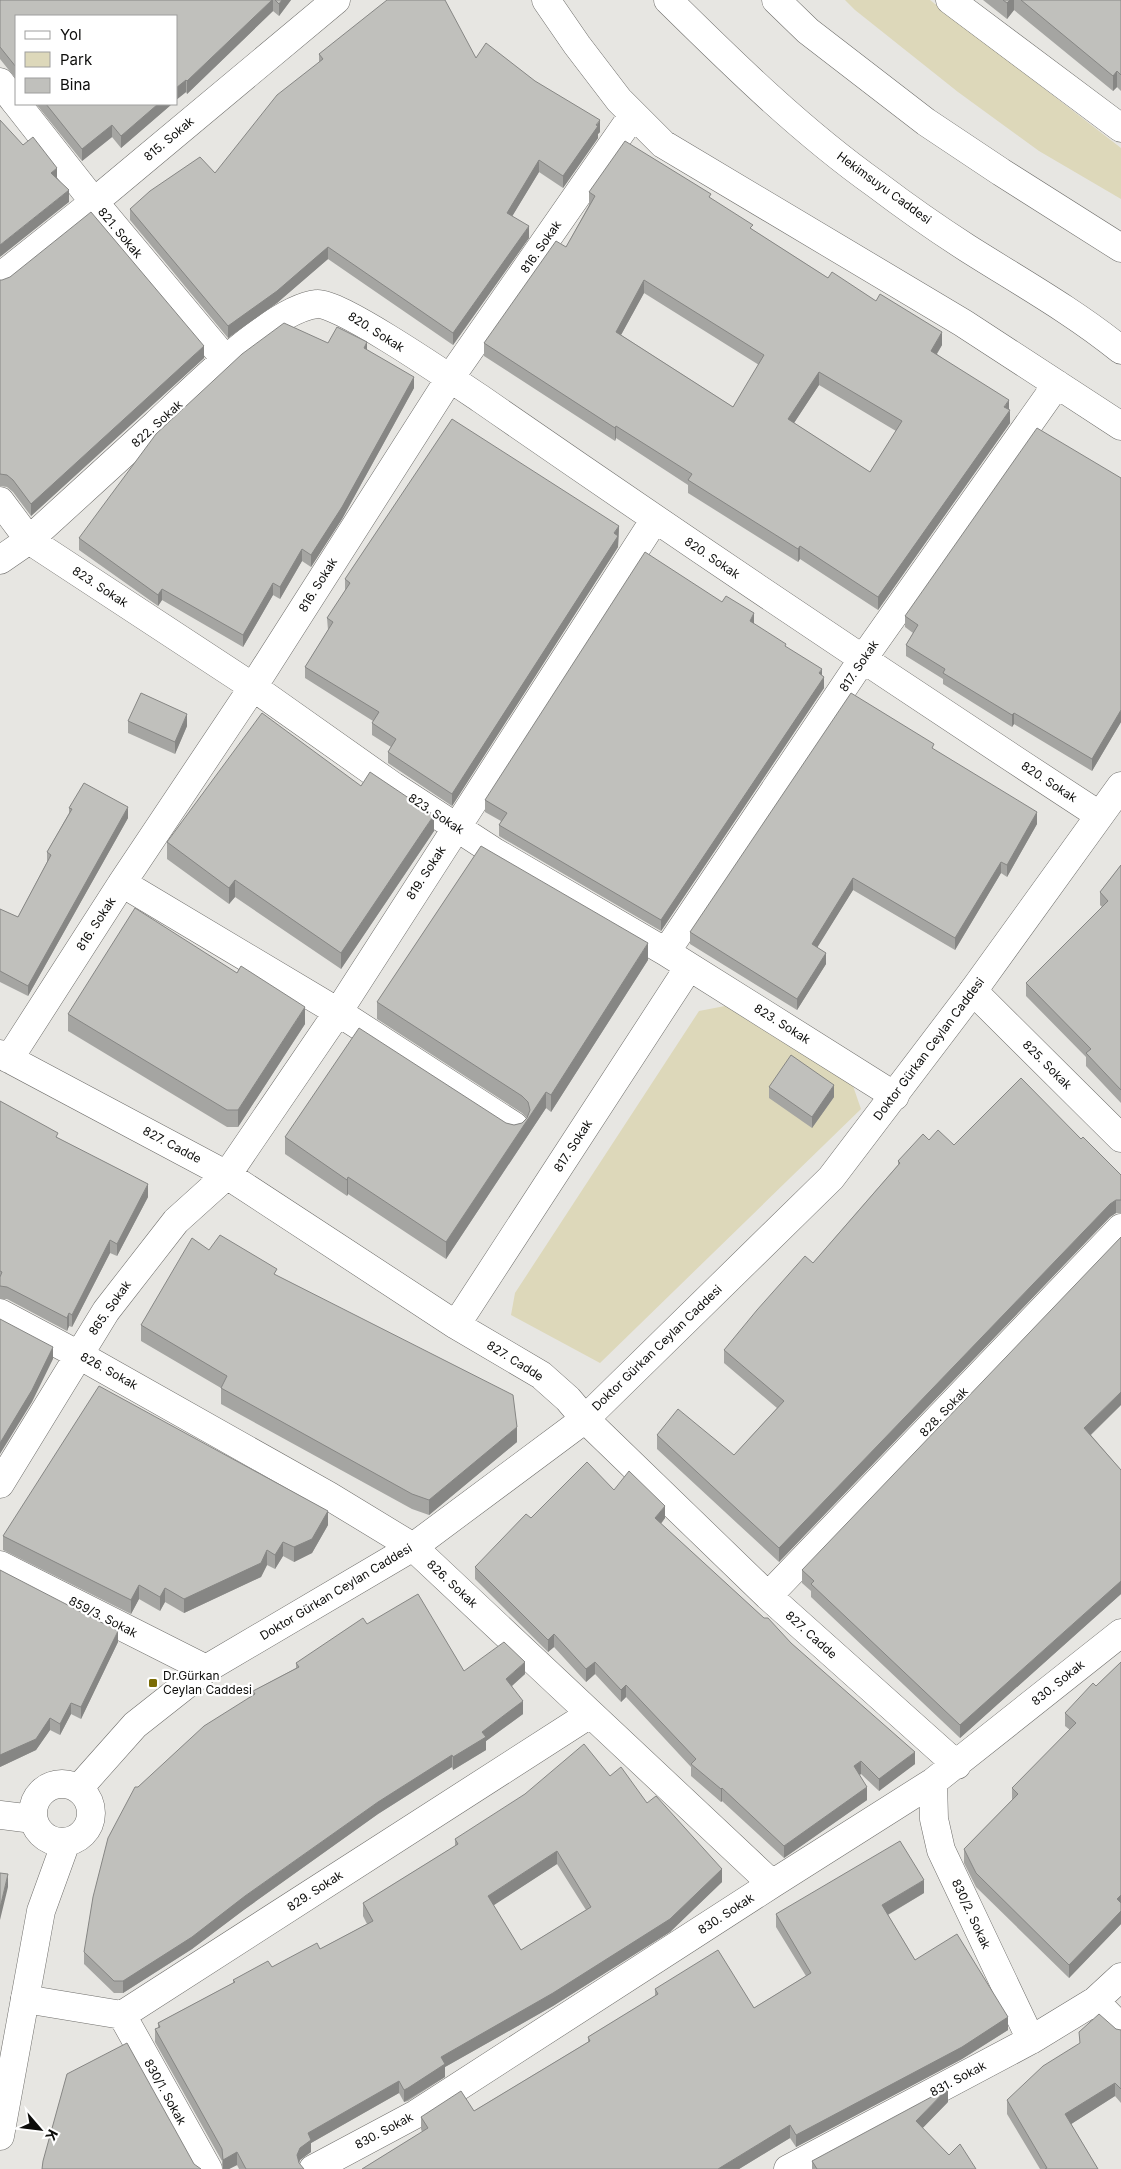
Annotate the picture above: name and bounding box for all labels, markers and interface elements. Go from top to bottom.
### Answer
legend [15,15,178,105]
text: Yol [60,25,82,44]
text: Park [60,50,93,69]
text: Bina [60,75,91,94]
street label: 815. Sokak [141,113,197,164]
street label: Hekimsuyu Caddesi [834,148,934,227]
street label: 821. Sokak [95,204,146,261]
street label: 816. Sokak [517,217,564,276]
street label: 820. Sokak [345,308,408,355]
street label: 822. Sokak [128,396,186,451]
street label: 820. Sokak [682,534,743,582]
street label: 816. Sokak [295,555,340,615]
street label: 823. Sokak [70,563,131,610]
street label: 817. Sokak [836,637,882,694]
street label: 820. Sokak [1018,758,1080,805]
street label: 823. Sokak [406,790,467,837]
street label: 819. Sokak [403,843,449,902]
street label: 816. Sokak [73,894,119,953]
street label: Doktor Gürkan Ceylan Caddesi [870,974,987,1123]
street label: 823. Sokak [751,1000,814,1047]
street label: 825. Sokak [1020,1037,1075,1093]
street label: 817. Sokak [550,1116,595,1175]
street label: 827. Cadde [140,1123,204,1166]
street label: 865. Sokak [85,1277,134,1338]
street label: Doktor Gürkan Ceylan Caddesi [589,1281,725,1414]
street label: 827. Cadde [484,1337,546,1384]
street label: 826. Sokak [78,1349,141,1393]
street label: 828. Sokak [916,1383,971,1440]
street label: Doktor Gürkan Ceylan Caddesi [257,1540,415,1643]
street label: 826. Sokak [424,1557,481,1611]
street label: 859/3. Sokak [66,1593,141,1641]
street label: 827. Cadde [783,1608,840,1662]
street label: 830. Sokak [1028,1656,1087,1708]
place label: Dr.Gürkan Ceylan Caddesi [163,1668,252,1697]
marker: Dr.Gürkan Ceylan Caddesi [147,1677,159,1689]
street label: 829. Sokak [284,1867,346,1914]
street label: 830/2. Sokak [949,1876,994,1952]
street label: 830. Sokak [695,1890,757,1937]
street label: 830/1. Sokak [141,2056,190,2128]
street label: 831. Sokak [927,2057,989,2100]
north arrow [15,2104,65,2154]
street label: 830. Sokak [352,2109,416,2152]
text: K [42,2127,62,2144]

